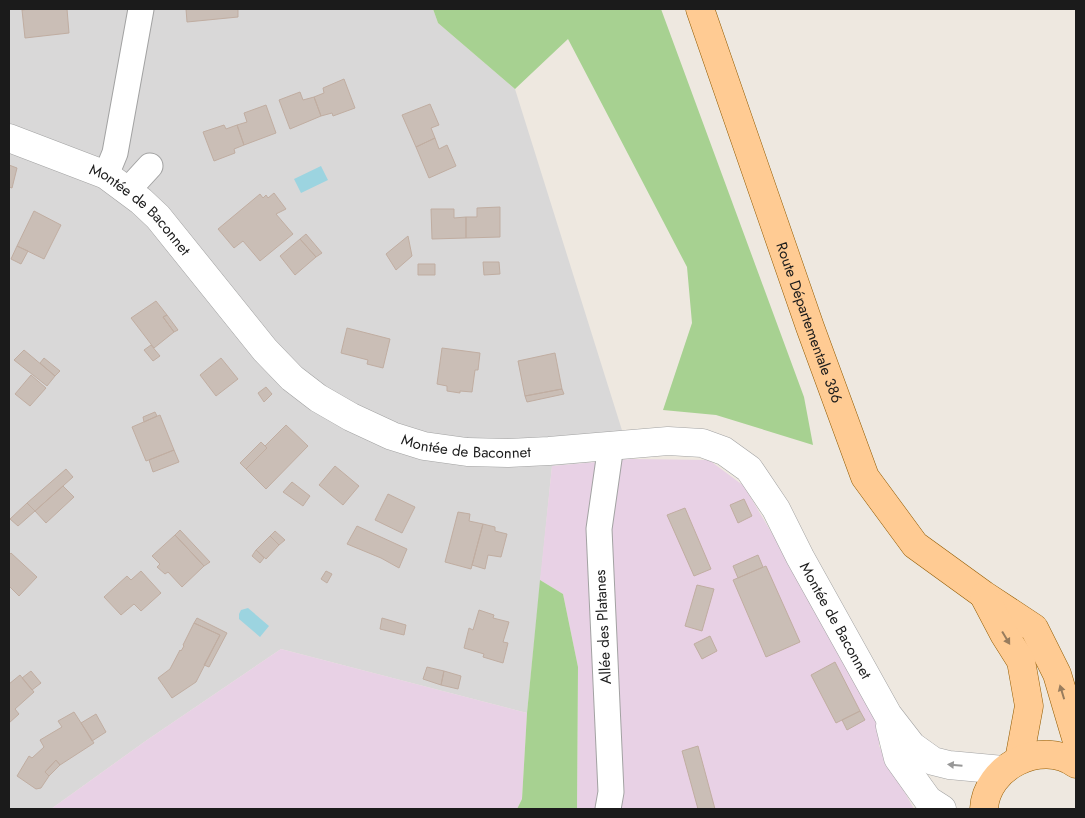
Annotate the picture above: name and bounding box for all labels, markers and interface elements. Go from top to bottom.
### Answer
street label: Montée de Baconnet [86,159,196,261]
street label: Route Départementale 386 [770,239,848,406]
street label: Montée de Baconnet [398,429,532,464]
street label: Montée de Baconnet [794,558,877,684]
street label: Allée des Platanes [589,569,617,685]
one-way arrow [1002,631,1011,644]
one-way arrow [1058,684,1066,699]
one-way arrow [947,761,963,769]

